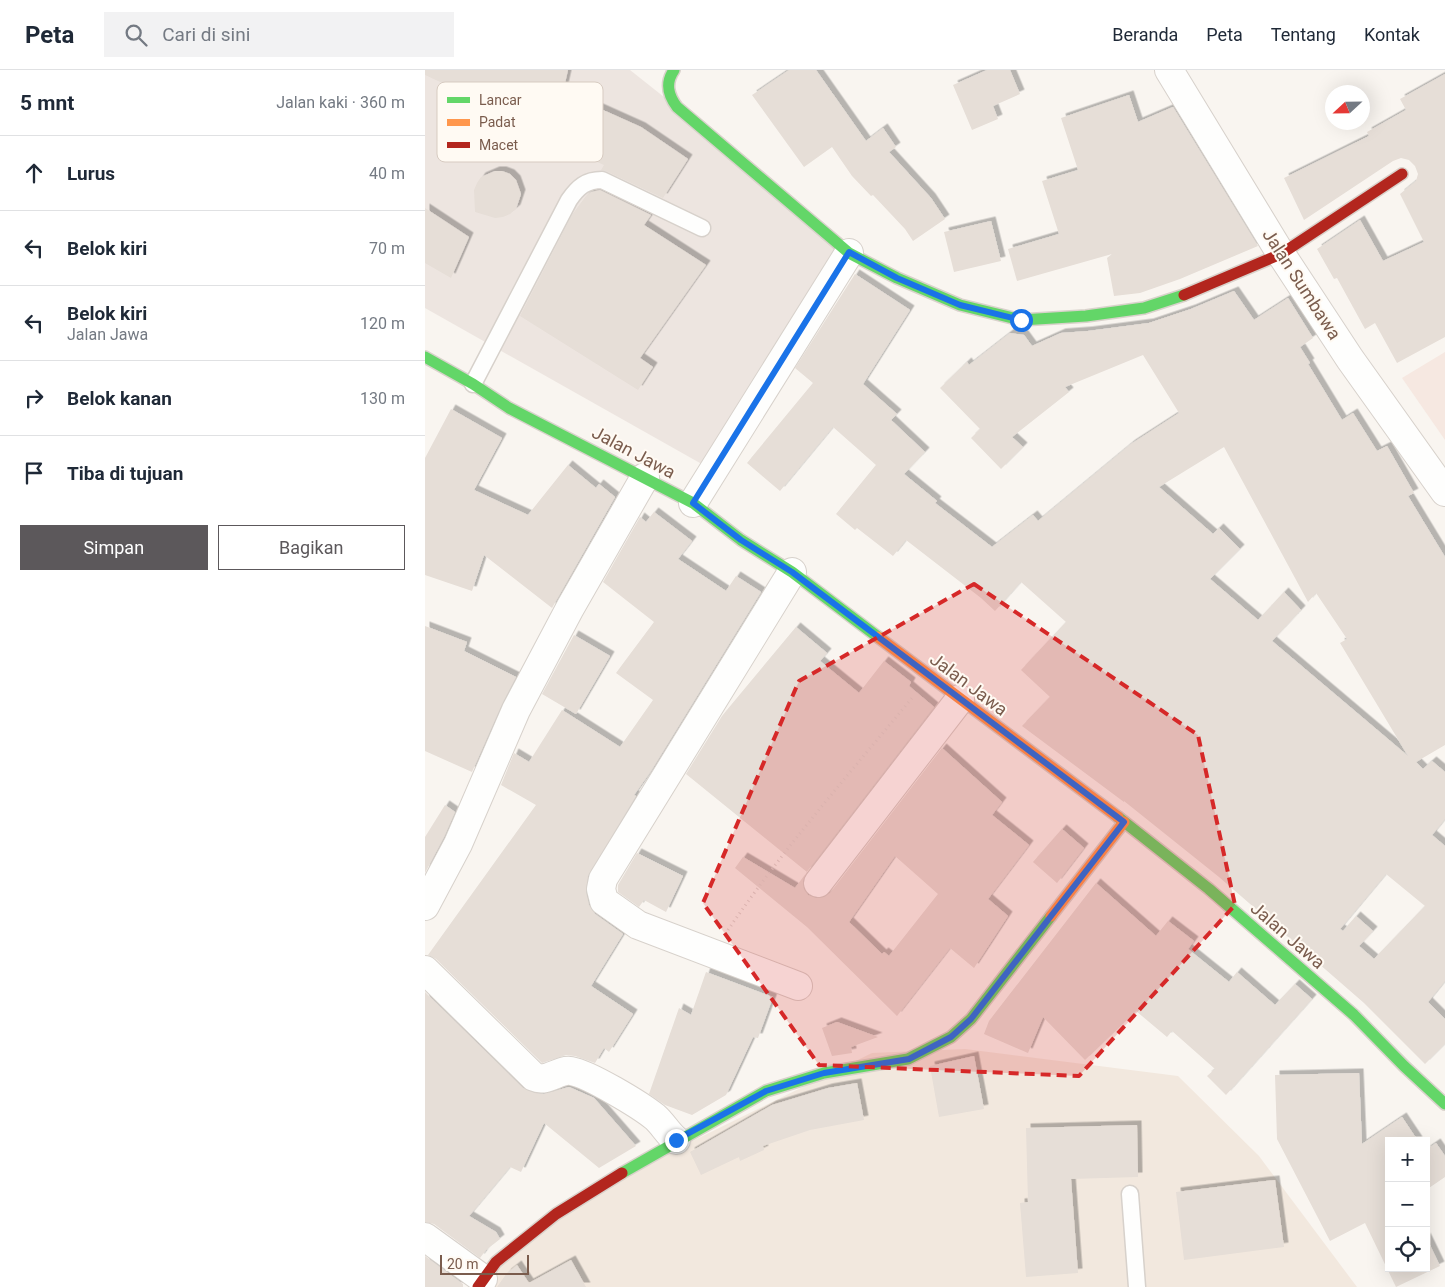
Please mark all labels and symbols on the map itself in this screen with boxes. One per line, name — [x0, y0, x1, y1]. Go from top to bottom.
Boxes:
legend — [437, 82, 603, 162]
north arrow — [1325, 85, 1370, 130]
text: Lancar — [479, 92, 522, 108]
text: Padat — [479, 114, 516, 130]
text: Macet — [479, 137, 519, 153]
street label: Jalan Sumbawa — [1258, 225, 1346, 343]
route start — [1010, 309, 1033, 332]
street label: Jalan Jawa — [589, 421, 679, 483]
street label: Jalan Jawa — [926, 648, 1012, 720]
street label: Jalan Jawa — [1247, 897, 1329, 973]
route end — [665, 1129, 688, 1152]
scale bar — [440, 1252, 529, 1275]

